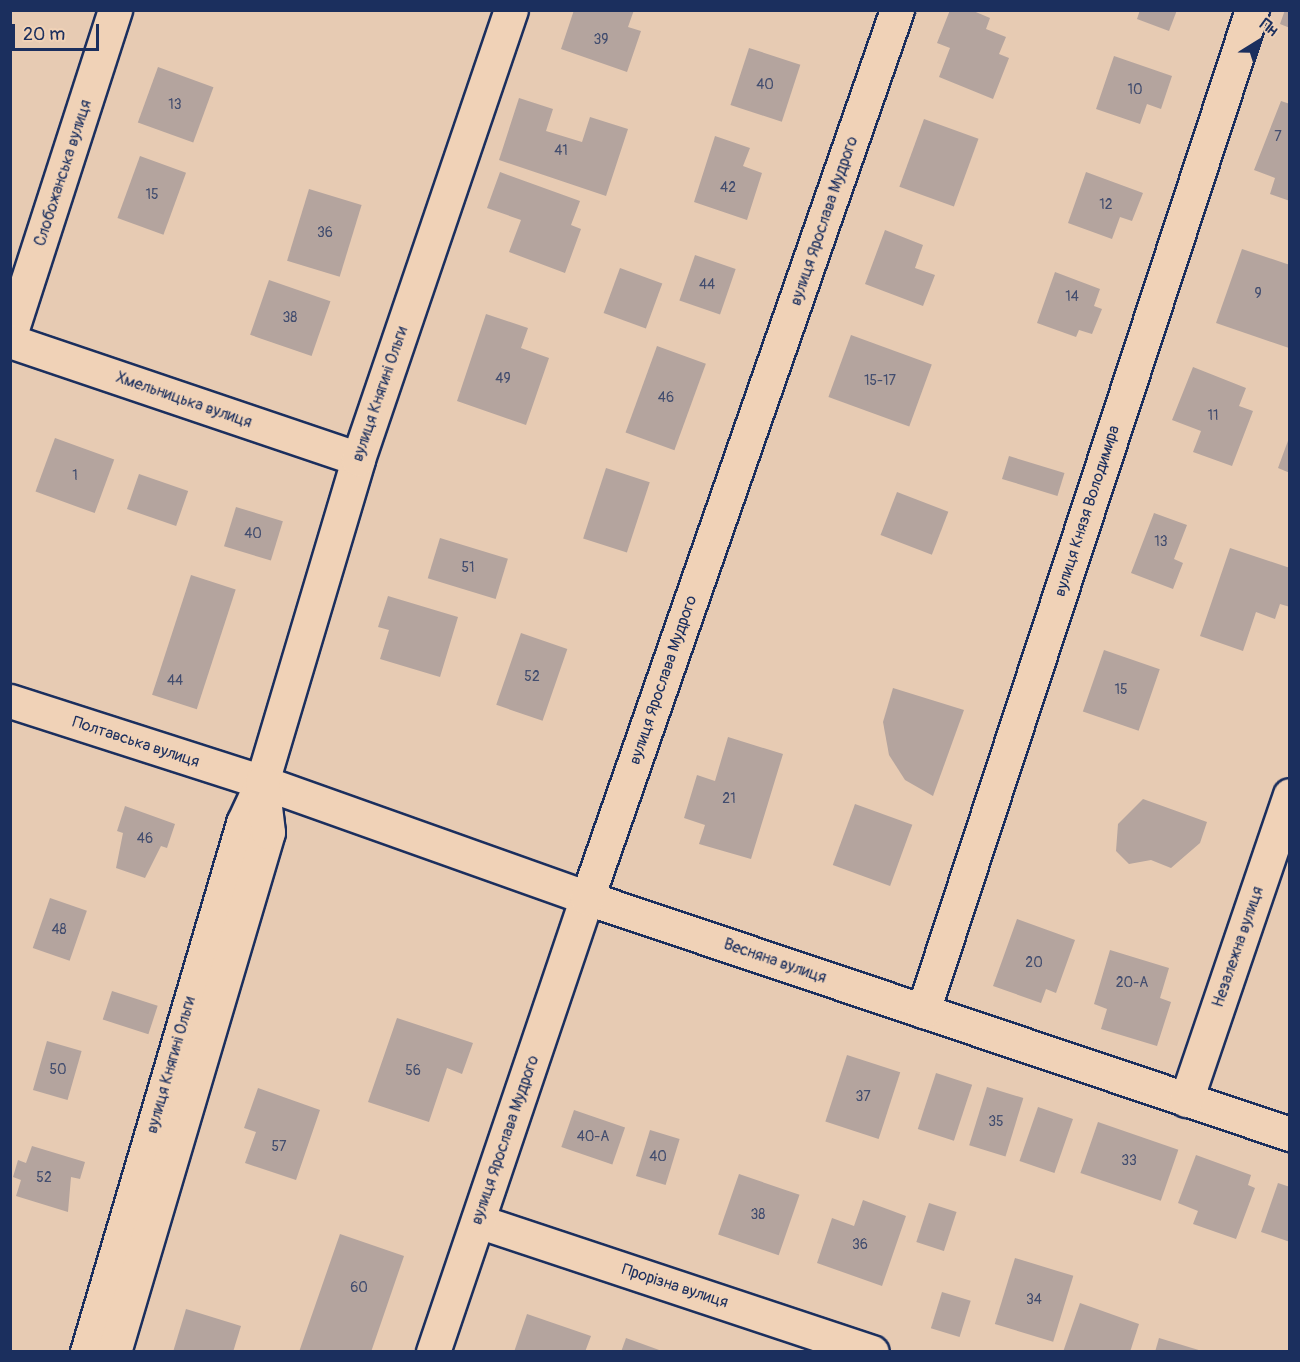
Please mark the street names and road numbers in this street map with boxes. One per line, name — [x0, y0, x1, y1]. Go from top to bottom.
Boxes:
street label: Слобожанська вулиця — [30, 97, 96, 249]
street label: вулиця Ярослава Мудрого — [786, 134, 862, 308]
street label: вулиця Княгині Ольги — [348, 324, 412, 464]
street label: Хмельницька вулиця — [114, 368, 254, 432]
street label: вулиця Князя Володимира — [1050, 423, 1124, 599]
street label: вулиця Ярослава Мудрого — [625, 593, 701, 767]
street label: Полтавська вулиця — [70, 712, 202, 772]
street label: Незалежна вулиця — [1208, 884, 1268, 1010]
street label: Весняна вулиця — [721, 934, 829, 988]
street label: вулиця Княгині Ольги — [142, 994, 200, 1136]
street label: вулиця Ярослава Мудрого — [467, 1053, 543, 1227]
street label: Прорізна вулиця — [619, 1260, 731, 1312]

